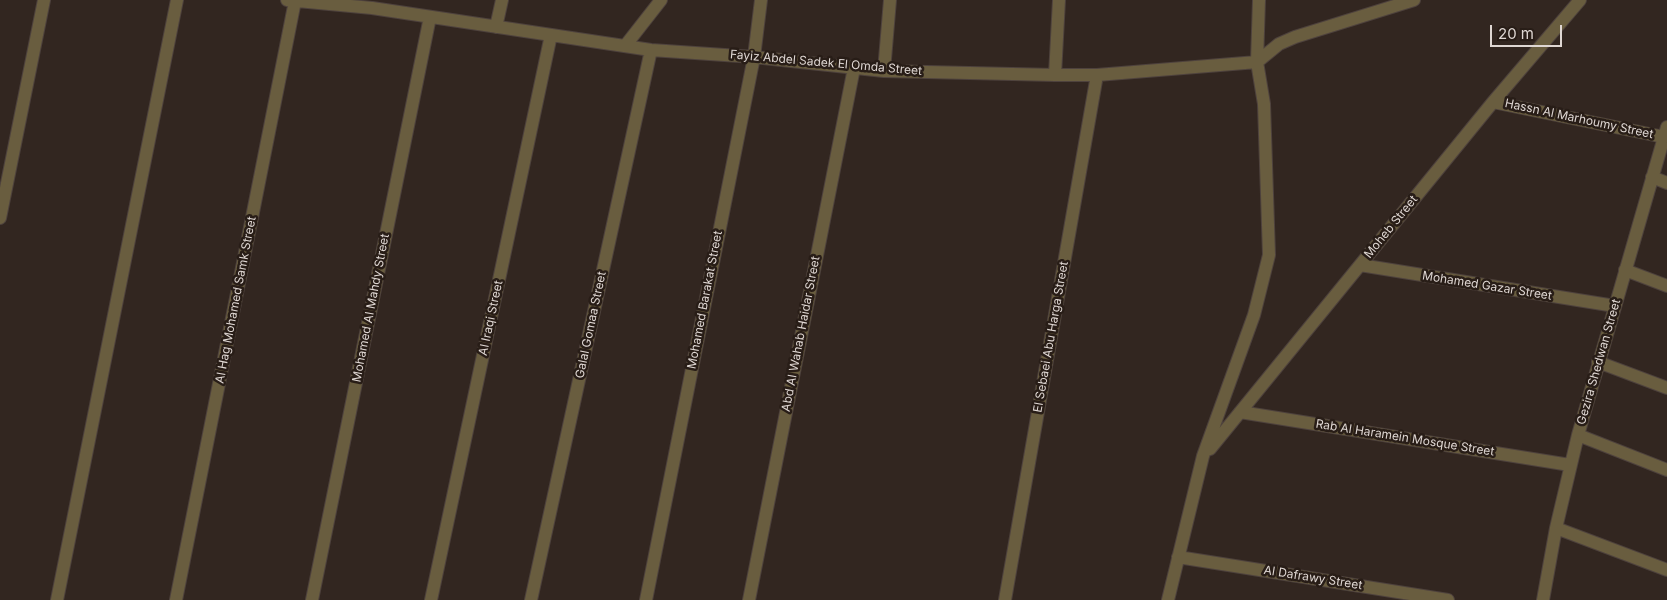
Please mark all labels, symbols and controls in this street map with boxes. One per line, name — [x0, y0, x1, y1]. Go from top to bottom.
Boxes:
scale bar — [1492, 15, 1564, 47]
text: 20 m — [1498, 24, 1534, 43]
street label: Fayiz Abdel Sadek El Omda Street — [729, 47, 923, 79]
street label: Hassn Al Marhoumy Street — [1503, 96, 1655, 142]
street label: Moheb Street — [1361, 193, 1421, 261]
street label: Al Hag Mohamed Samk Street — [213, 215, 259, 385]
street label: Mohamed Barakat Street — [685, 230, 725, 370]
street label: Mohamed Al Mahdy Street — [350, 233, 392, 383]
street label: Abd Al Wahab Haidar Street — [779, 255, 823, 413]
street label: El Sebaei Abu Harga Street — [1031, 260, 1071, 414]
street label: Mohamed Gazar Street — [1421, 269, 1553, 303]
street label: Galal Gomaa Street — [573, 270, 609, 380]
street label: Al Iraqi Street — [476, 279, 506, 357]
street label: Gezira Shedwan Street — [1574, 298, 1624, 426]
street label: Rab Al Haramein Mosque Street — [1315, 417, 1495, 459]
street label: Al Dafrawy Street — [1263, 563, 1363, 593]

